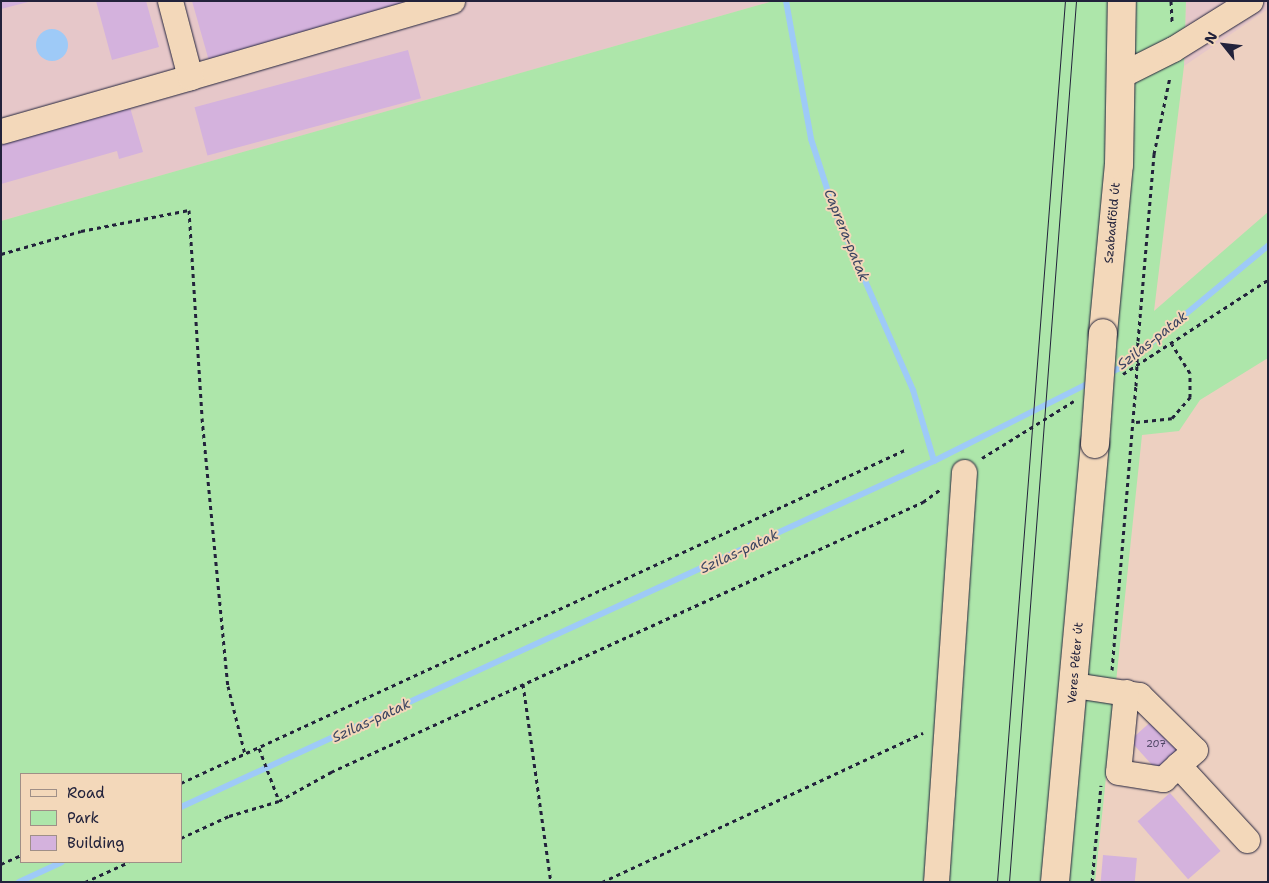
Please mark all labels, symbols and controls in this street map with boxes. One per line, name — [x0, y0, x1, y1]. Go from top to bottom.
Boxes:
north arrow — [1199, 20, 1249, 70]
text: N — [1200, 29, 1221, 47]
street label: Szabadföld út — [1102, 182, 1124, 264]
water label: Caprera-patak — [821, 186, 873, 284]
water label: Szilas-patak — [1113, 307, 1191, 373]
water label: Szilas-patak — [697, 525, 781, 577]
street label: Veres Péter út — [1065, 622, 1087, 704]
water label: Szilas-patak — [329, 694, 413, 746]
house number: 207 — [1146, 738, 1166, 750]
legend — [20, 773, 182, 863]
text: Road — [67, 783, 105, 803]
text: Park — [67, 808, 99, 828]
text: Building — [67, 833, 124, 853]

